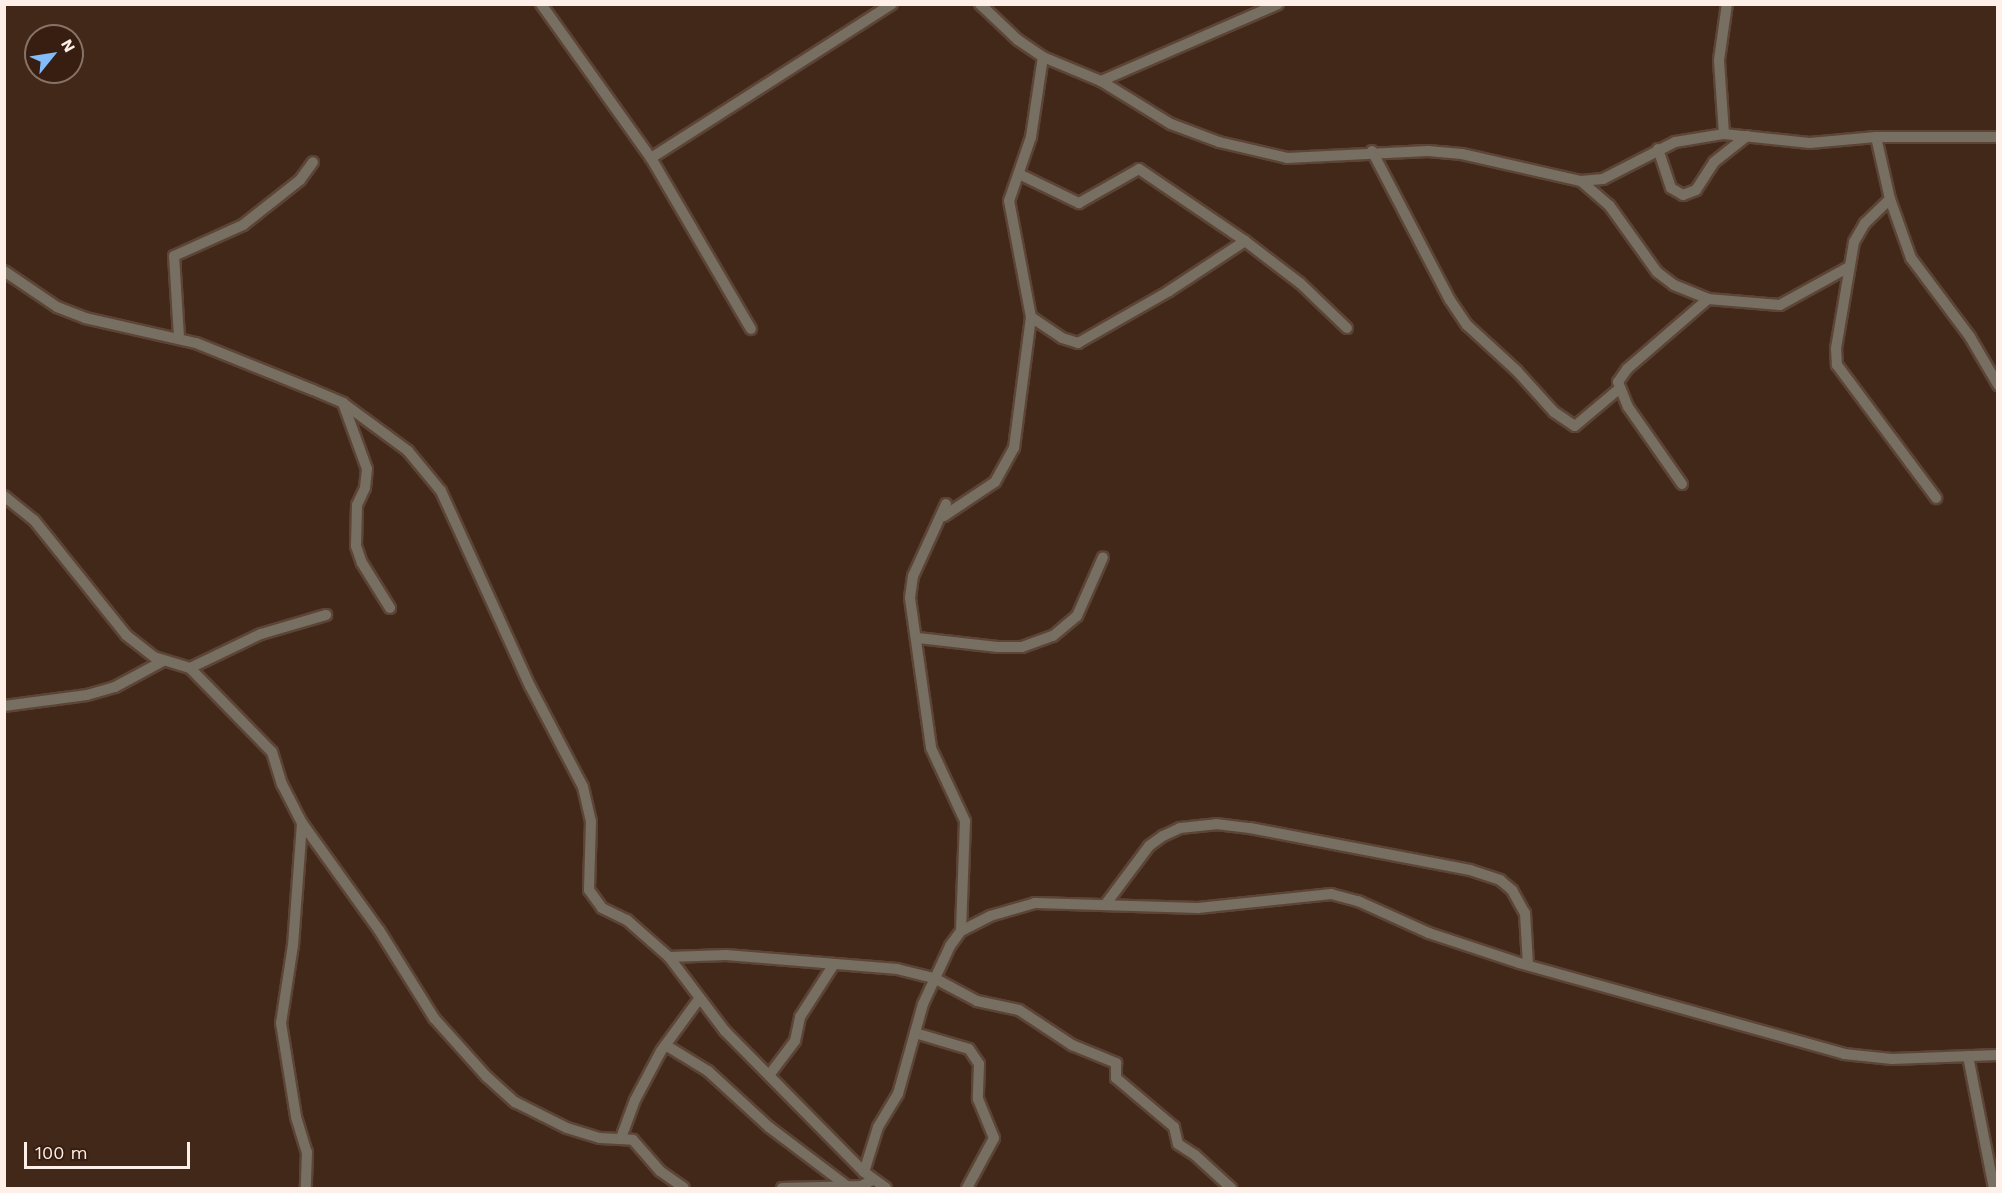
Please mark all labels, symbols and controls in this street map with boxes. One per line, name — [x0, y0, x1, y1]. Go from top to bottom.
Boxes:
north arrow — [24, 24, 84, 84]
text: N — [57, 36, 79, 56]
scale bar — [27, 1130, 194, 1168]
text: 100 m — [35, 1142, 88, 1163]

